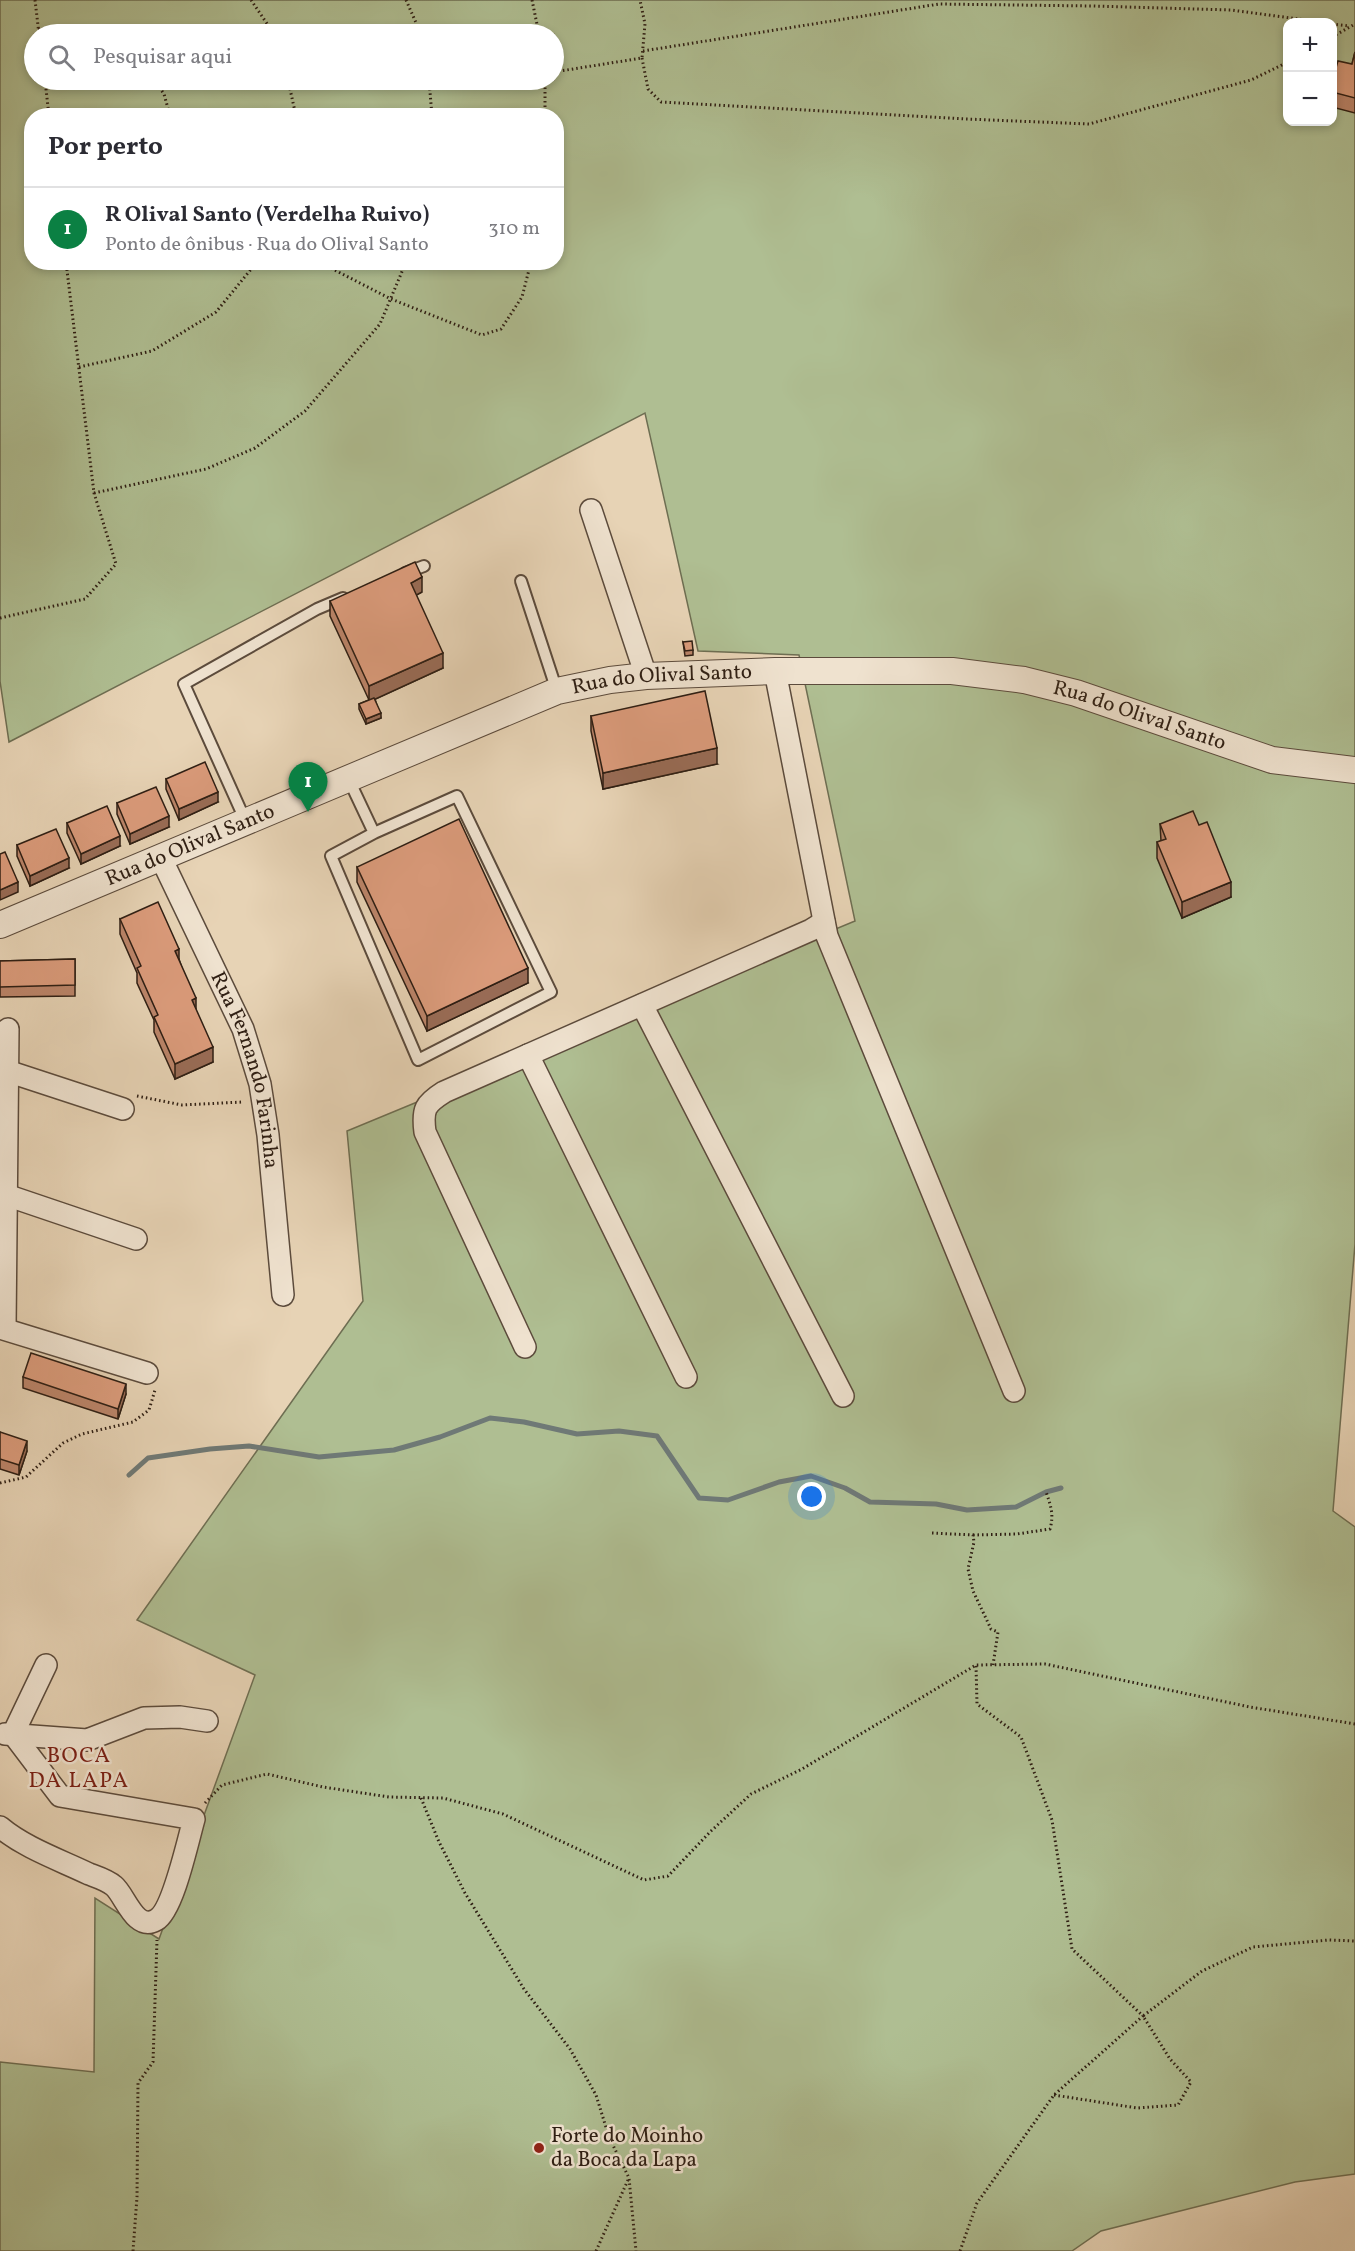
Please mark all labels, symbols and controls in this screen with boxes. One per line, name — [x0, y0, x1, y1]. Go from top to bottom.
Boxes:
map controls — [1283, 18, 1337, 126]
button: + — [1283, 18, 1337, 72]
search box — [24, 24, 564, 90]
icon: search — [45, 41, 78, 74]
text: Pesquisar aqui — [93, 42, 232, 73]
button: − — [1283, 72, 1337, 126]
text: Por perto — [48, 129, 163, 165]
text: R Olival Santo (Verdelha Ruivo) — [105, 200, 429, 231]
text: 1 — [63, 215, 72, 243]
text: 310 m — [488, 215, 540, 243]
text: Ponto de ônibus · Rua do Olival Santo — [105, 231, 429, 259]
street label: Rua do Olival Santo — [569, 657, 753, 702]
street label: Rua do Olival Santo — [1050, 673, 1230, 758]
pin: 1 — [288, 762, 328, 812]
street label: Rua do Olival Santo — [101, 797, 279, 894]
street label: Rua Fernando Farinha — [203, 967, 286, 1170]
your location — [797, 1482, 826, 1511]
district label: BOCA DA LAPA — [29, 1741, 130, 1797]
place label: Forte do Moinho da Boca da Lapa — [551, 2122, 703, 2175]
marker: Forte do Moinho da Boca da Lapa — [532, 2141, 546, 2155]

